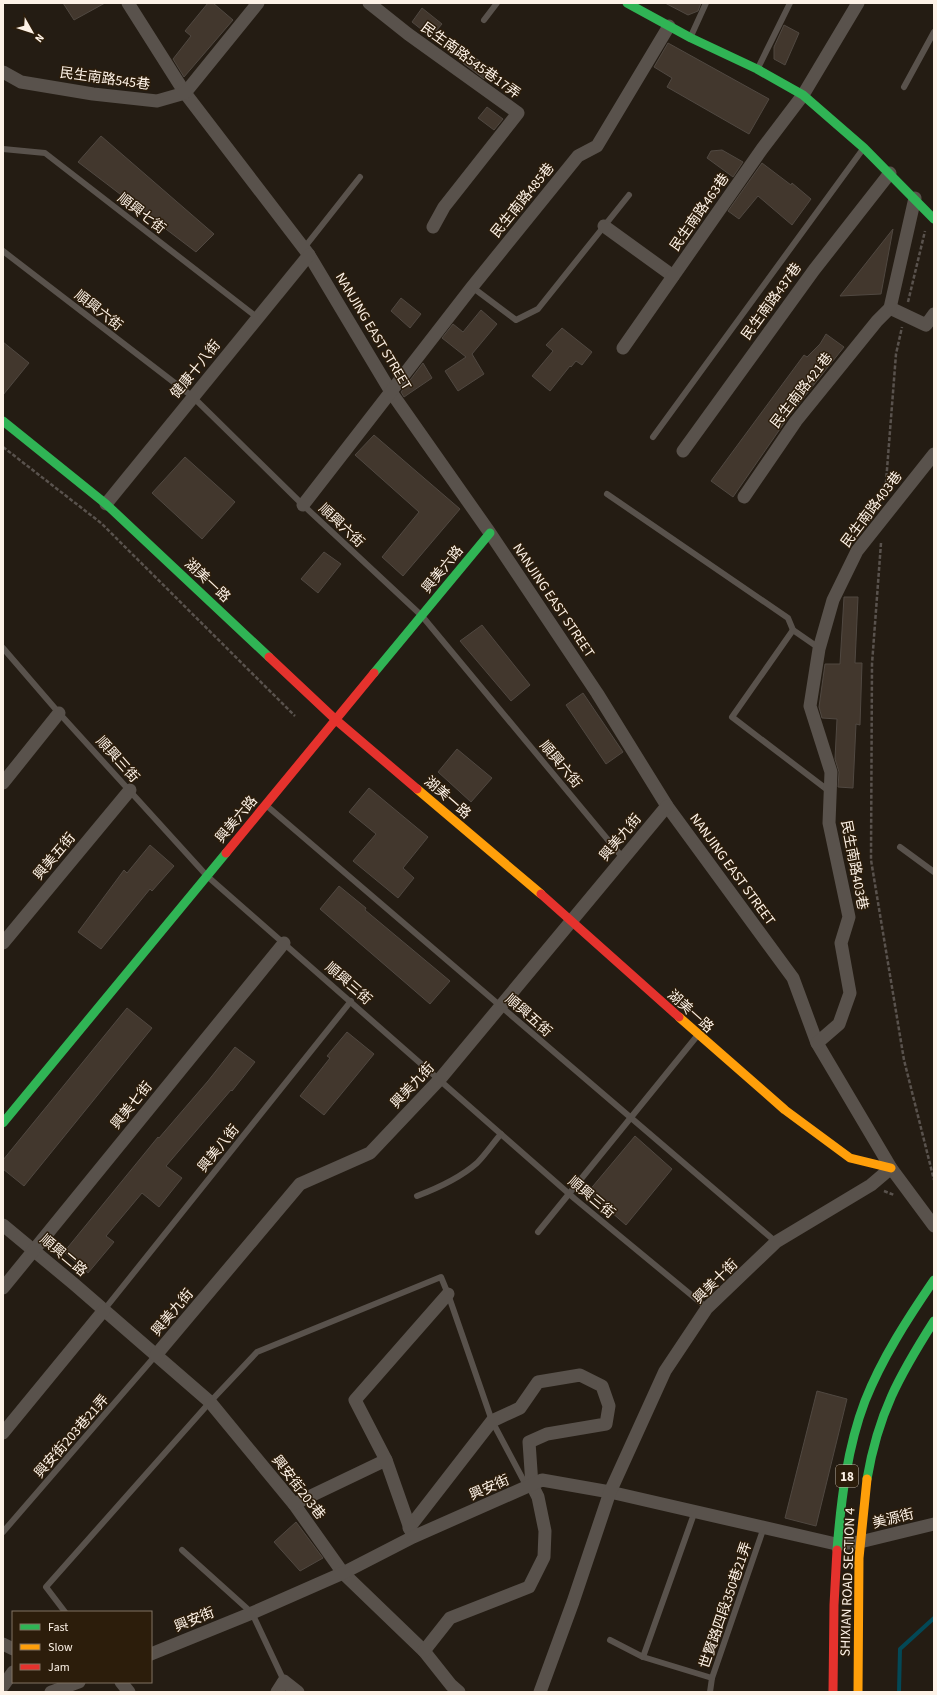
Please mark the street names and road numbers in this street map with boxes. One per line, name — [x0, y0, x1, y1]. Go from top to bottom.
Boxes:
street label: 民生南路545巷17弄 — [416, 18, 524, 104]
street label: 民生南路545巷 — [58, 63, 151, 95]
street label: 民生南路485巷 — [486, 159, 559, 242]
street label: 民生南路463巷 — [666, 170, 734, 256]
street label: 順興七街 — [113, 189, 170, 239]
street label: 民生南路437巷 — [737, 259, 807, 344]
street label: NANJING EAST STREET — [330, 269, 416, 395]
street label: 順興六街 — [70, 286, 127, 336]
street label: 健康十八街 — [166, 336, 226, 403]
street label: 民生南路421巷 — [766, 349, 838, 433]
street label: 民生南路403巷 — [836, 467, 907, 552]
street label: 順興六街 — [314, 499, 369, 552]
street label: NANJING EAST STREET — [507, 539, 599, 662]
street label: 興美六路 — [417, 542, 468, 598]
street label: 湖美一路 — [180, 554, 235, 607]
street label: 順興三街 — [91, 732, 143, 787]
street label: 順興六街 — [535, 737, 586, 793]
street label: 湖美一路 — [420, 772, 475, 824]
street label: 興美六路 — [211, 792, 262, 848]
street label: NANJING EAST STREET — [685, 809, 780, 930]
street label: 興美九街 — [595, 810, 646, 866]
street label: 民生南路403巷 — [836, 819, 873, 912]
street label: 興美五街 — [29, 829, 80, 885]
street label: 順興三街 — [321, 958, 376, 1010]
street label: 湖美一路 — [663, 986, 718, 1038]
street label: 順興五街 — [501, 990, 556, 1042]
street label: 興美九街 — [386, 1058, 439, 1113]
street label: 興美七街 — [106, 1078, 157, 1134]
street label: 興美八街 — [193, 1121, 244, 1177]
street label: 順興三街 — [563, 1172, 619, 1223]
street label: 順興二路 — [35, 1230, 91, 1281]
street label: 興美十街 — [689, 1255, 743, 1309]
street label: 興美九街 — [147, 1285, 198, 1341]
street label: 興安街203巷21弄 — [30, 1391, 114, 1483]
street label: 興安街203巷 — [267, 1451, 330, 1524]
road number: 18 — [836, 1465, 858, 1487]
street label: 興安街 — [466, 1470, 513, 1506]
street label: 美源街 — [870, 1504, 916, 1534]
street label: SHIXIAN ROAD SECTION 4 — [835, 1507, 861, 1657]
street label: 世賢路四段350巷21弄 — [695, 1539, 757, 1671]
street label: 興安街 — [171, 1603, 218, 1637]

